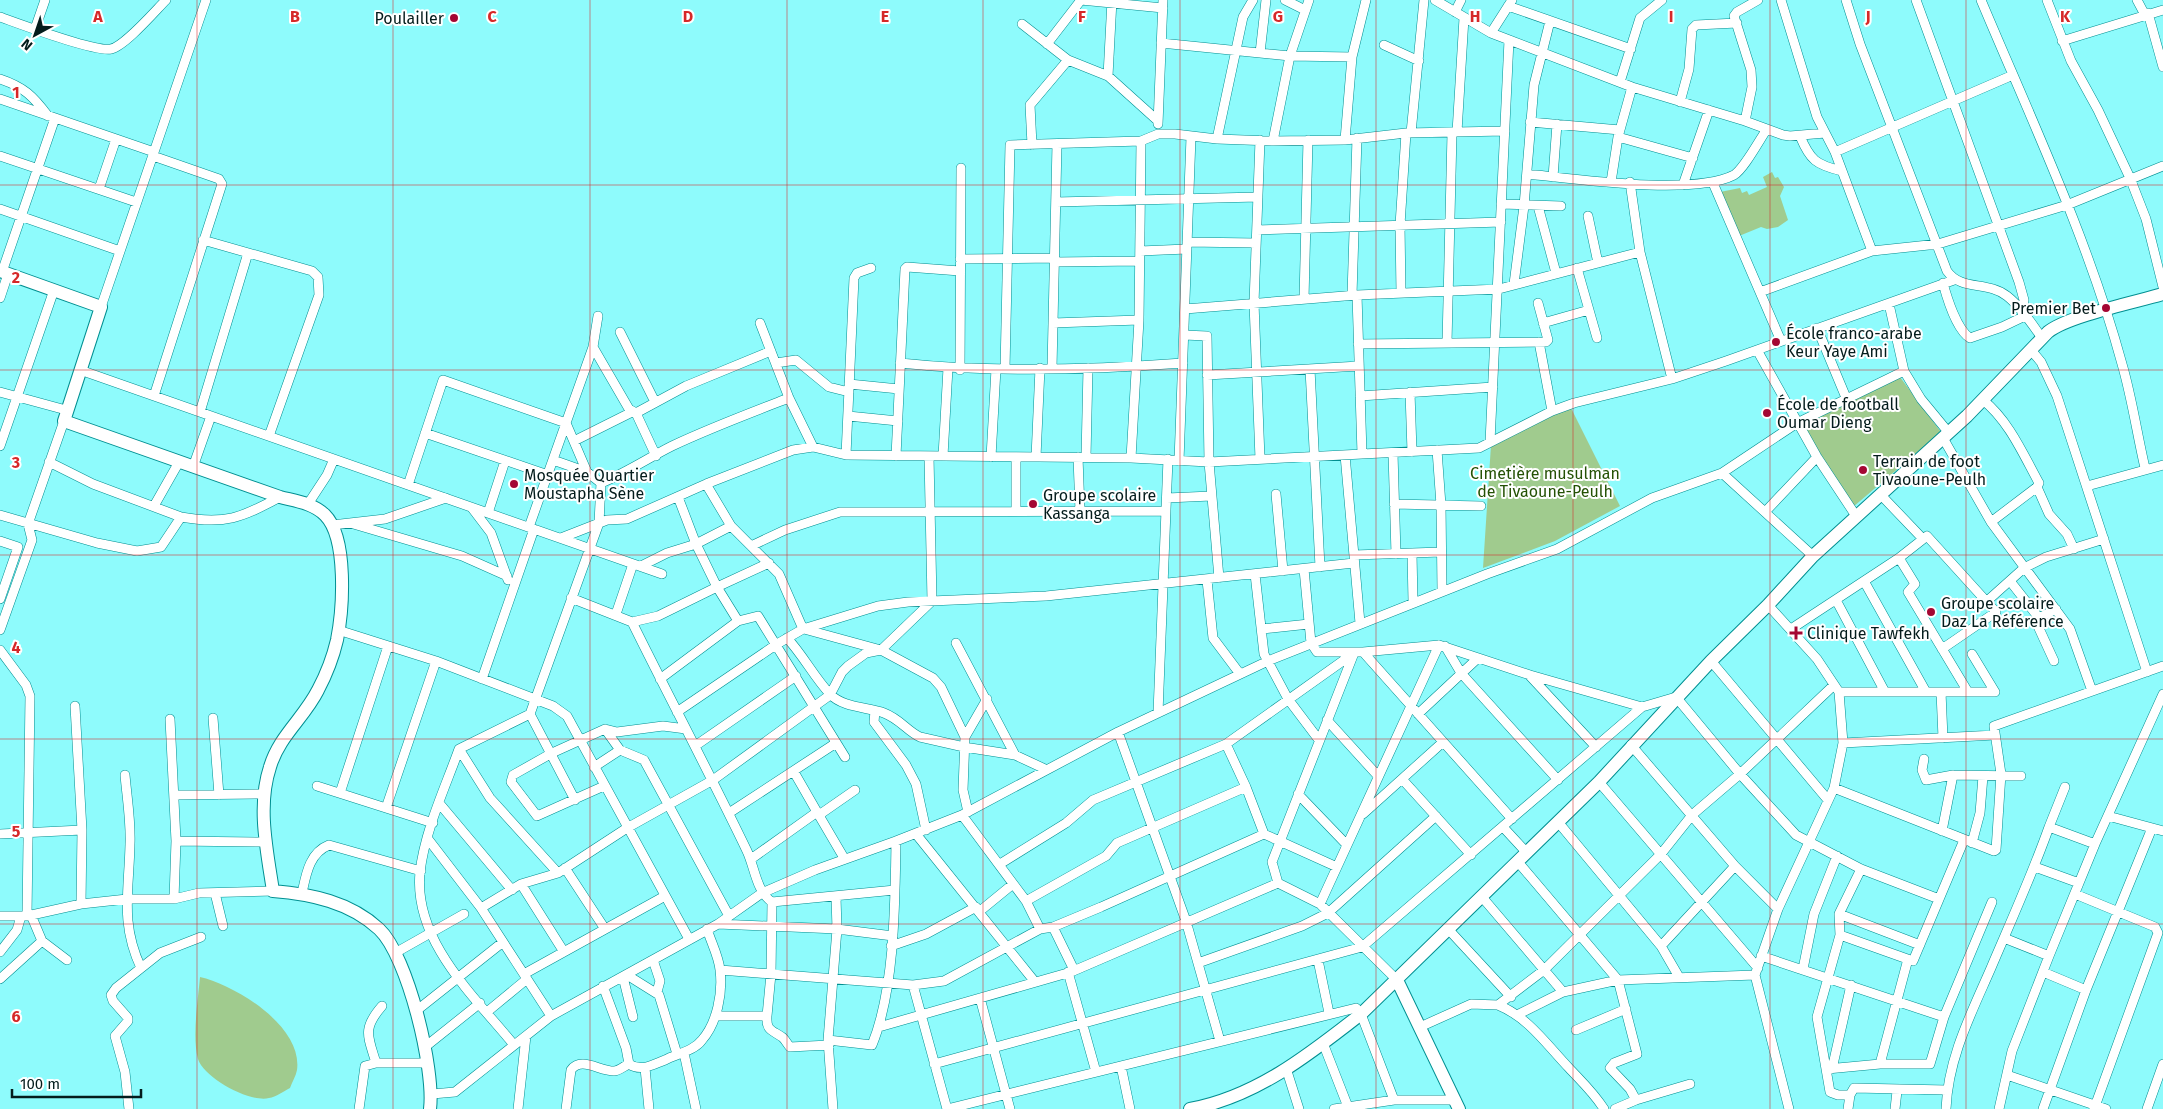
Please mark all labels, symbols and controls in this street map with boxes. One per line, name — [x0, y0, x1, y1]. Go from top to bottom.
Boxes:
text: A — [92, 7, 103, 26]
text: B — [290, 7, 300, 26]
text: C — [487, 7, 497, 26]
text: D — [683, 7, 693, 26]
text: E — [881, 7, 889, 26]
text: F — [1078, 7, 1086, 26]
text: G — [1273, 7, 1283, 26]
text: H — [1470, 7, 1480, 26]
text: I — [1669, 7, 1673, 26]
text: J — [1864, 7, 1871, 26]
text: K — [2060, 7, 2071, 26]
place label: Poulailler — [375, 9, 445, 28]
north arrow — [10, 10, 60, 60]
marker: Poulailler — [448, 12, 460, 24]
text: N — [18, 35, 36, 54]
text: 1 — [12, 83, 20, 102]
text: 2 — [12, 268, 20, 287]
place label: Premier Bet — [2011, 299, 2096, 318]
marker: Premier Bet — [2100, 302, 2112, 314]
place label: École franco-arabe Keur Yaye Ami — [1786, 323, 1922, 361]
marker: École franco-arabe Keur Yaye Ami — [1770, 336, 1782, 348]
place label: École de football Oumar Dieng — [1777, 394, 1899, 432]
marker: École de football Oumar Dieng — [1761, 407, 1773, 419]
place label: Terrain de foot Tivaoune-Peulh — [1873, 452, 1986, 489]
text: 3 — [11, 453, 20, 472]
park label: Cimetière musulman de Tivaoune-Peulh — [1470, 464, 1620, 501]
marker: Terrain de foot Tivaoune-Peulh — [1857, 464, 1869, 476]
place label: Mosquée Quartier Moustapha Sène — [524, 466, 655, 503]
marker: Mosquée Quartier Moustapha Sène — [508, 478, 520, 490]
place label: Groupe scolaire Kassanga — [1043, 486, 1156, 523]
marker: Groupe scolaire Kassanga — [1027, 498, 1039, 510]
place label: Groupe scolaire Daz La Référence — [1941, 594, 2064, 631]
marker: Groupe scolaire Daz La Référence — [1925, 606, 1937, 618]
place label: Clinique Tawfekh — [1807, 624, 1930, 643]
marker: Clinique Tawfekh — [1789, 626, 1803, 640]
text: 4 — [11, 638, 21, 657]
text: 5 — [12, 822, 21, 841]
text: 6 — [11, 1007, 21, 1026]
scale bar — [12, 1066, 141, 1098]
text: 100 m — [20, 1075, 60, 1093]

